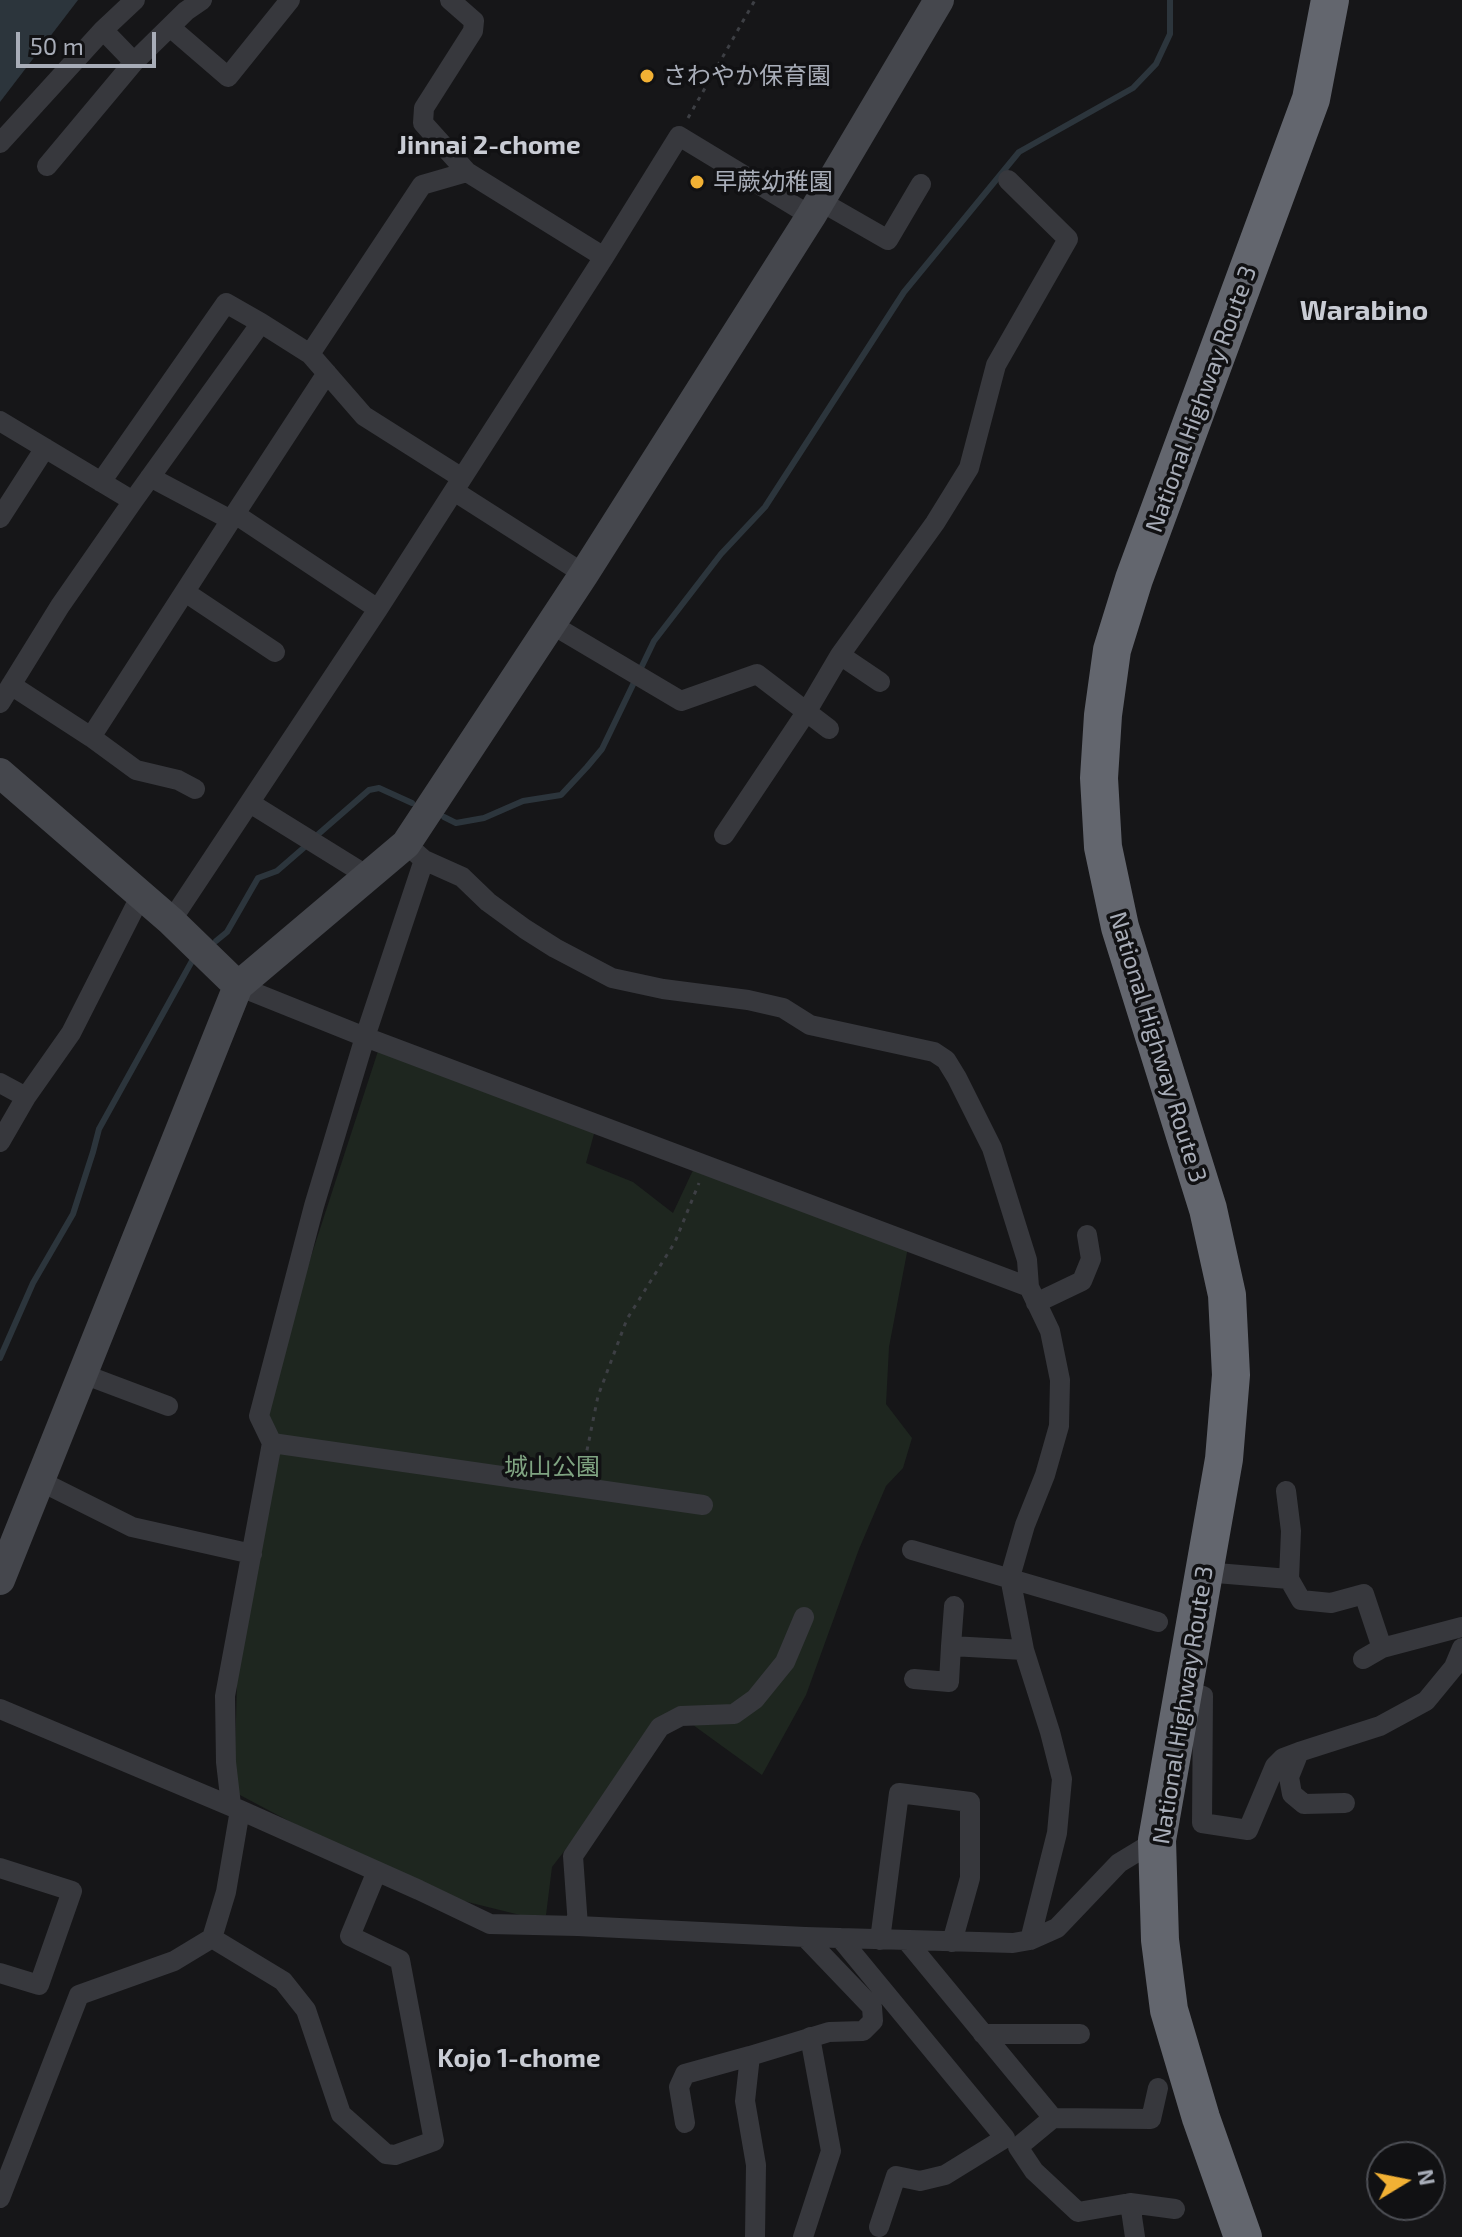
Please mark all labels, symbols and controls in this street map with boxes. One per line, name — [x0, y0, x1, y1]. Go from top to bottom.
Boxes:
scale bar — [20, 16, 160, 66]
text: 50 m — [30, 31, 84, 60]
place label: さわやか保育園 — [663, 62, 831, 90]
marker: さわやか保育園 — [638, 67, 656, 85]
district label: Jinnai 2-chome — [397, 129, 581, 161]
place label: 早蕨幼稚園 — [713, 168, 833, 196]
marker: 早蕨幼稚園 — [688, 173, 706, 191]
street label: National Highway Route 3 — [1139, 262, 1263, 536]
district label: Warabino — [1300, 294, 1428, 328]
street label: National Highway Route 3 — [1103, 908, 1213, 1186]
park label: 城山公園 — [504, 1453, 600, 1481]
street label: National Highway Route 3 — [1147, 1564, 1219, 1846]
district label: Kojo 1-chome — [437, 2042, 601, 2074]
north arrow — [1366, 2141, 1446, 2221]
text: N — [1413, 2167, 1442, 2187]

